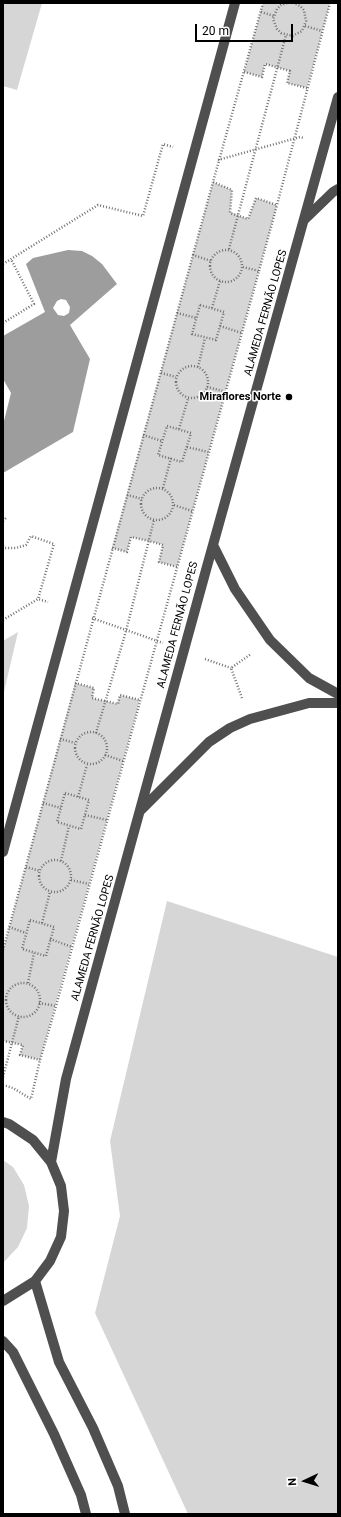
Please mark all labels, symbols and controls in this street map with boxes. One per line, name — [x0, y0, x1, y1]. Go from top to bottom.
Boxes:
scale bar — [197, 16, 295, 42]
text: 20 m — [202, 24, 229, 38]
street label: ALAMEDA FERNÃO LOPES — [242, 248, 290, 378]
place label: Miraflores Norte — [200, 390, 281, 404]
marker: Miraflores Norte — [284, 392, 294, 402]
street label: ALAMEDA FERNÃO LOPES — [155, 560, 201, 690]
street label: ALAMEDA FERNÃO LOPES — [69, 873, 117, 1003]
north arrow — [285, 1461, 325, 1501]
text: N — [286, 1478, 299, 1486]

